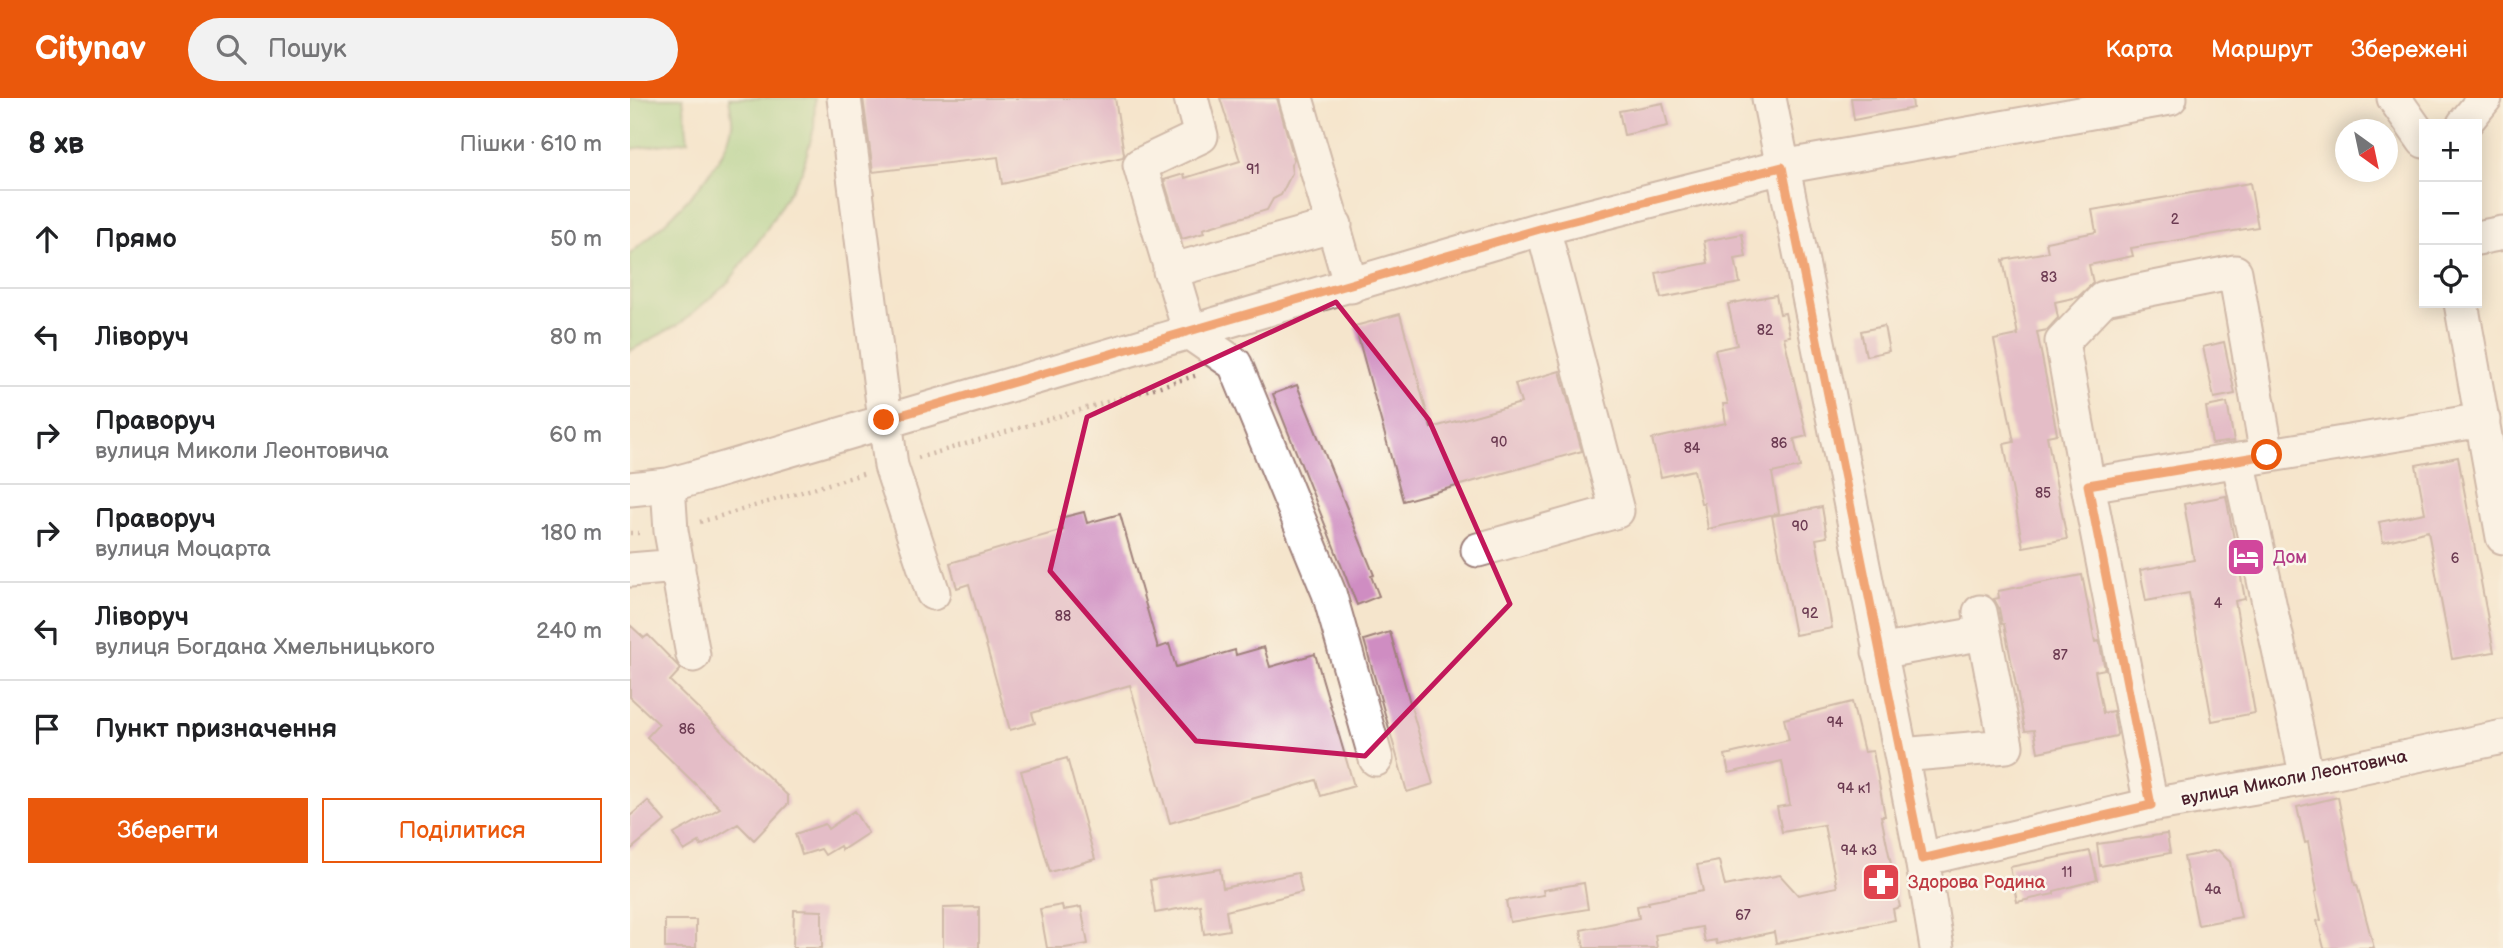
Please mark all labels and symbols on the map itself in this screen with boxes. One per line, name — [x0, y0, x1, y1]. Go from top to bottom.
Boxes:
north arrow — [2335, 119, 2398, 182]
house number: 91 — [1246, 161, 1260, 178]
house number: 2 — [2171, 211, 2180, 228]
house number: 83 — [2041, 269, 2057, 286]
house number: 82 — [1757, 322, 1774, 339]
route end — [868, 404, 899, 435]
house number: 90 — [1491, 434, 1507, 451]
house number: 86 — [1771, 435, 1788, 452]
route start — [2251, 439, 2282, 470]
house number: 84 — [1684, 440, 1701, 457]
house number: 85 — [2035, 485, 2051, 502]
house number: 90 — [1792, 518, 1808, 535]
hotel icon: Дом — [2225, 536, 2267, 578]
place label: Дом — [2273, 547, 2307, 568]
house number: 6 — [2451, 550, 2460, 567]
house number: 4 — [2214, 595, 2223, 612]
house number: 92 — [1802, 605, 1819, 622]
house number: 88 — [1055, 608, 1071, 625]
house number: 87 — [2052, 647, 2068, 664]
house number: 94 — [1827, 714, 1844, 731]
house number: 86 — [679, 721, 696, 738]
street label: вулиця Миколи Леонтовича — [2179, 746, 2409, 810]
house number: 94 к1 — [1837, 780, 1871, 797]
house number: 94 к3 — [1841, 842, 1877, 859]
pharmacy icon: Здорова Родина — [1860, 861, 1902, 903]
house number: 11 — [2062, 864, 2072, 881]
place label: Здорова Родина — [1908, 872, 2046, 893]
house number: 4а — [2205, 881, 2222, 898]
house number: 67 — [1735, 907, 1751, 924]

